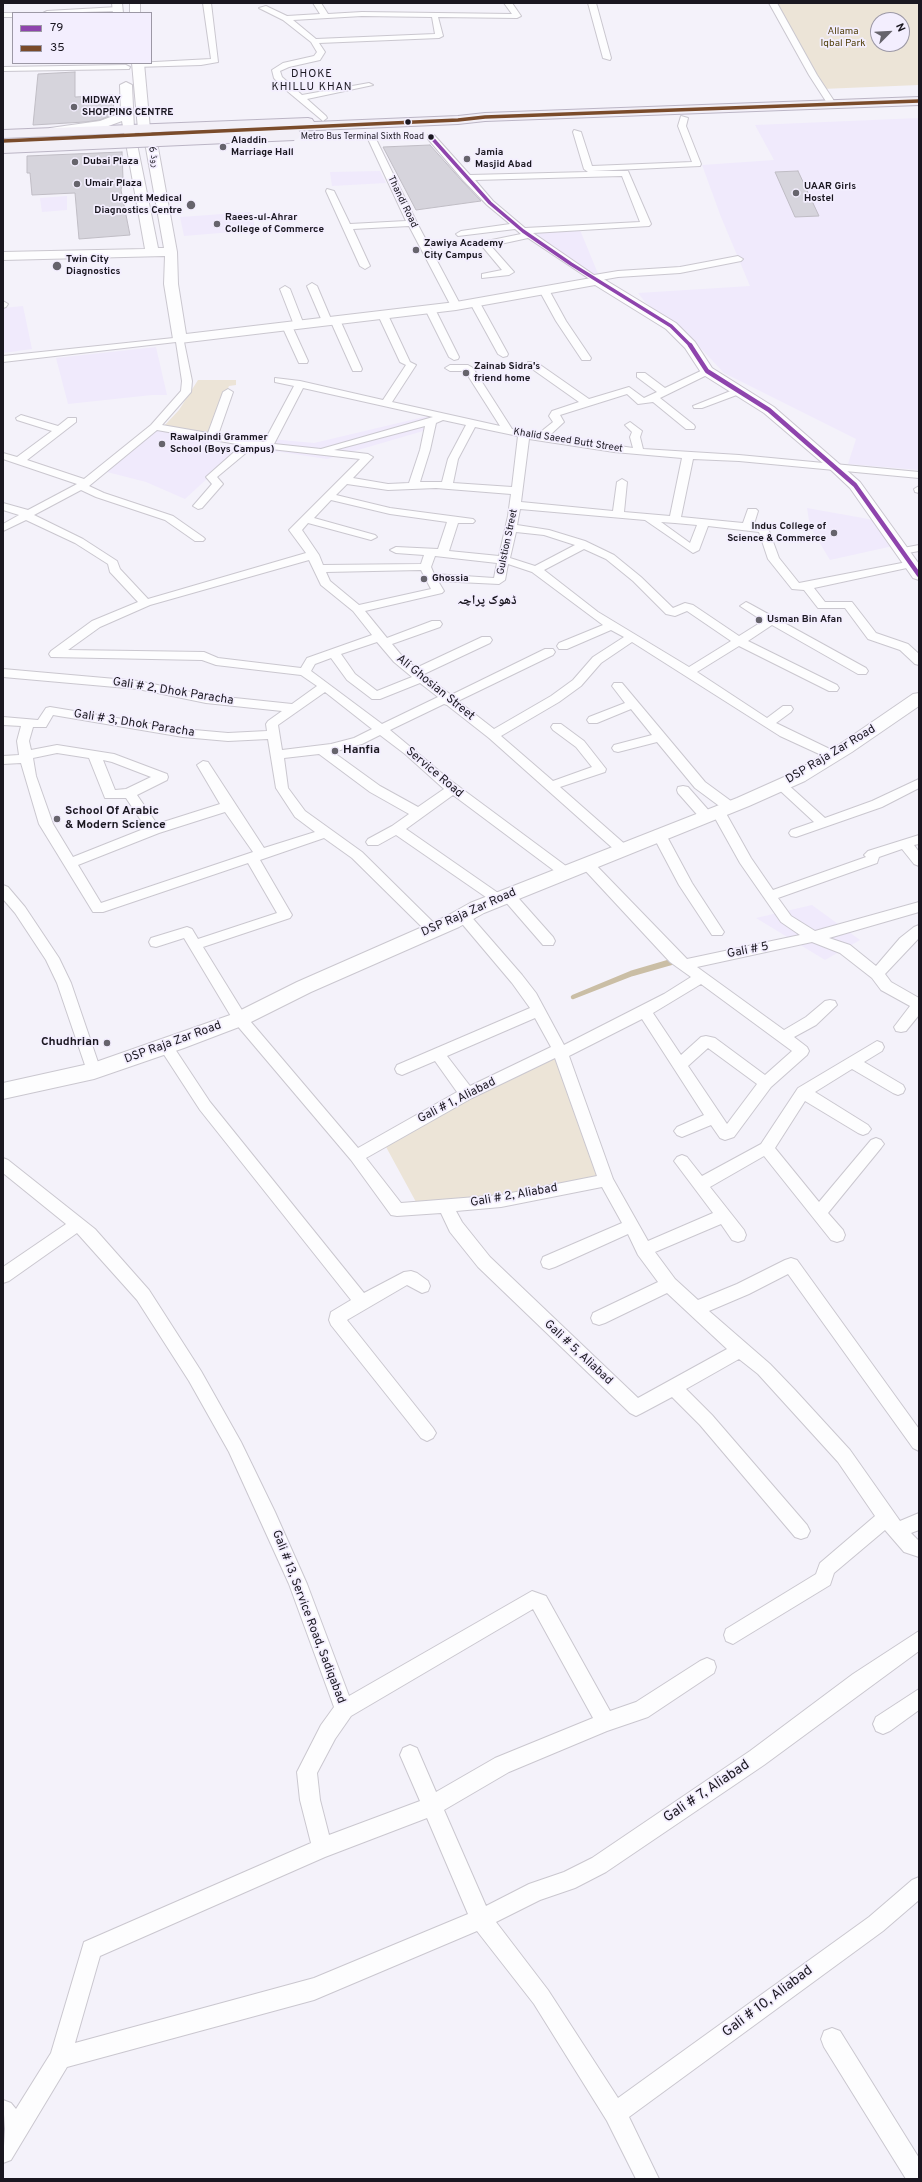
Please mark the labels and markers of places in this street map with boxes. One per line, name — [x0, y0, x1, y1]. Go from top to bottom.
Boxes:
place label: MIDWAY SHOPPING CENTRE — [82, 95, 174, 118]
marker: MIDWAY SHOPPING CENTRE — [69, 102, 79, 112]
unlabelled marker — [403, 117, 413, 127]
place label: Metro Bus Terminal Sixth Road — [301, 132, 424, 142]
marker: Metro Bus Terminal Sixth Road — [426, 132, 436, 142]
place label: Aladdin Marriage Hall — [231, 135, 294, 158]
marker: Aladdin Marriage Hall — [218, 142, 228, 152]
place label: Jamia Masjid Abad — [475, 147, 532, 170]
marker: Jamia Masjid Abad — [462, 154, 472, 164]
place label: Dubai Plaza — [83, 156, 139, 168]
marker: Dubai Plaza — [70, 157, 80, 167]
place label: Umair Plaza — [85, 178, 142, 190]
marker: Umair Plaza — [72, 179, 82, 189]
place label: UAAR Girls Hostel — [804, 181, 856, 204]
marker: UAAR Girls Hostel — [791, 188, 801, 198]
place label: Urgent Medical Diagnostics Centre — [94, 193, 182, 216]
marker: Urgent Medical Diagnostics Centre — [185, 199, 197, 211]
place label: Raees-ul-Ahrar College of Commerce — [225, 212, 324, 236]
marker: Raees-ul-Ahrar College of Commerce — [212, 219, 222, 229]
place label: Zawiya Academy City Campus — [424, 238, 504, 262]
marker: Zawiya Academy City Campus — [411, 245, 421, 255]
place label: Twin City Diagnostics — [66, 254, 120, 278]
marker: Twin City Diagnostics — [51, 260, 63, 272]
place label: Zainab Sidra's friend home — [474, 361, 540, 384]
marker: Zainab Sidra's friend home — [461, 368, 471, 378]
place label: Rawalpindi Grammer School (Boys Campus) — [170, 432, 274, 456]
marker: Rawalpindi Grammer School (Boys Campus) — [157, 439, 167, 449]
place label: Indus College of Science & Commerce — [727, 521, 826, 544]
marker: Indus College of Science & Commerce — [829, 528, 839, 538]
place label: Ghossia — [432, 573, 469, 585]
marker: Ghossia — [419, 574, 429, 584]
place label: Usman Bin Afan — [767, 614, 842, 626]
marker: Usman Bin Afan — [754, 615, 764, 625]
place label: Hanfia — [343, 744, 380, 758]
marker: Hanfia — [330, 746, 340, 756]
place label: School Of Arabic & Modern Science — [65, 805, 166, 833]
marker: School Of Arabic & Modern Science — [52, 814, 62, 824]
place label: Chudhrian — [41, 1036, 99, 1050]
marker: Chudhrian — [102, 1038, 112, 1048]

